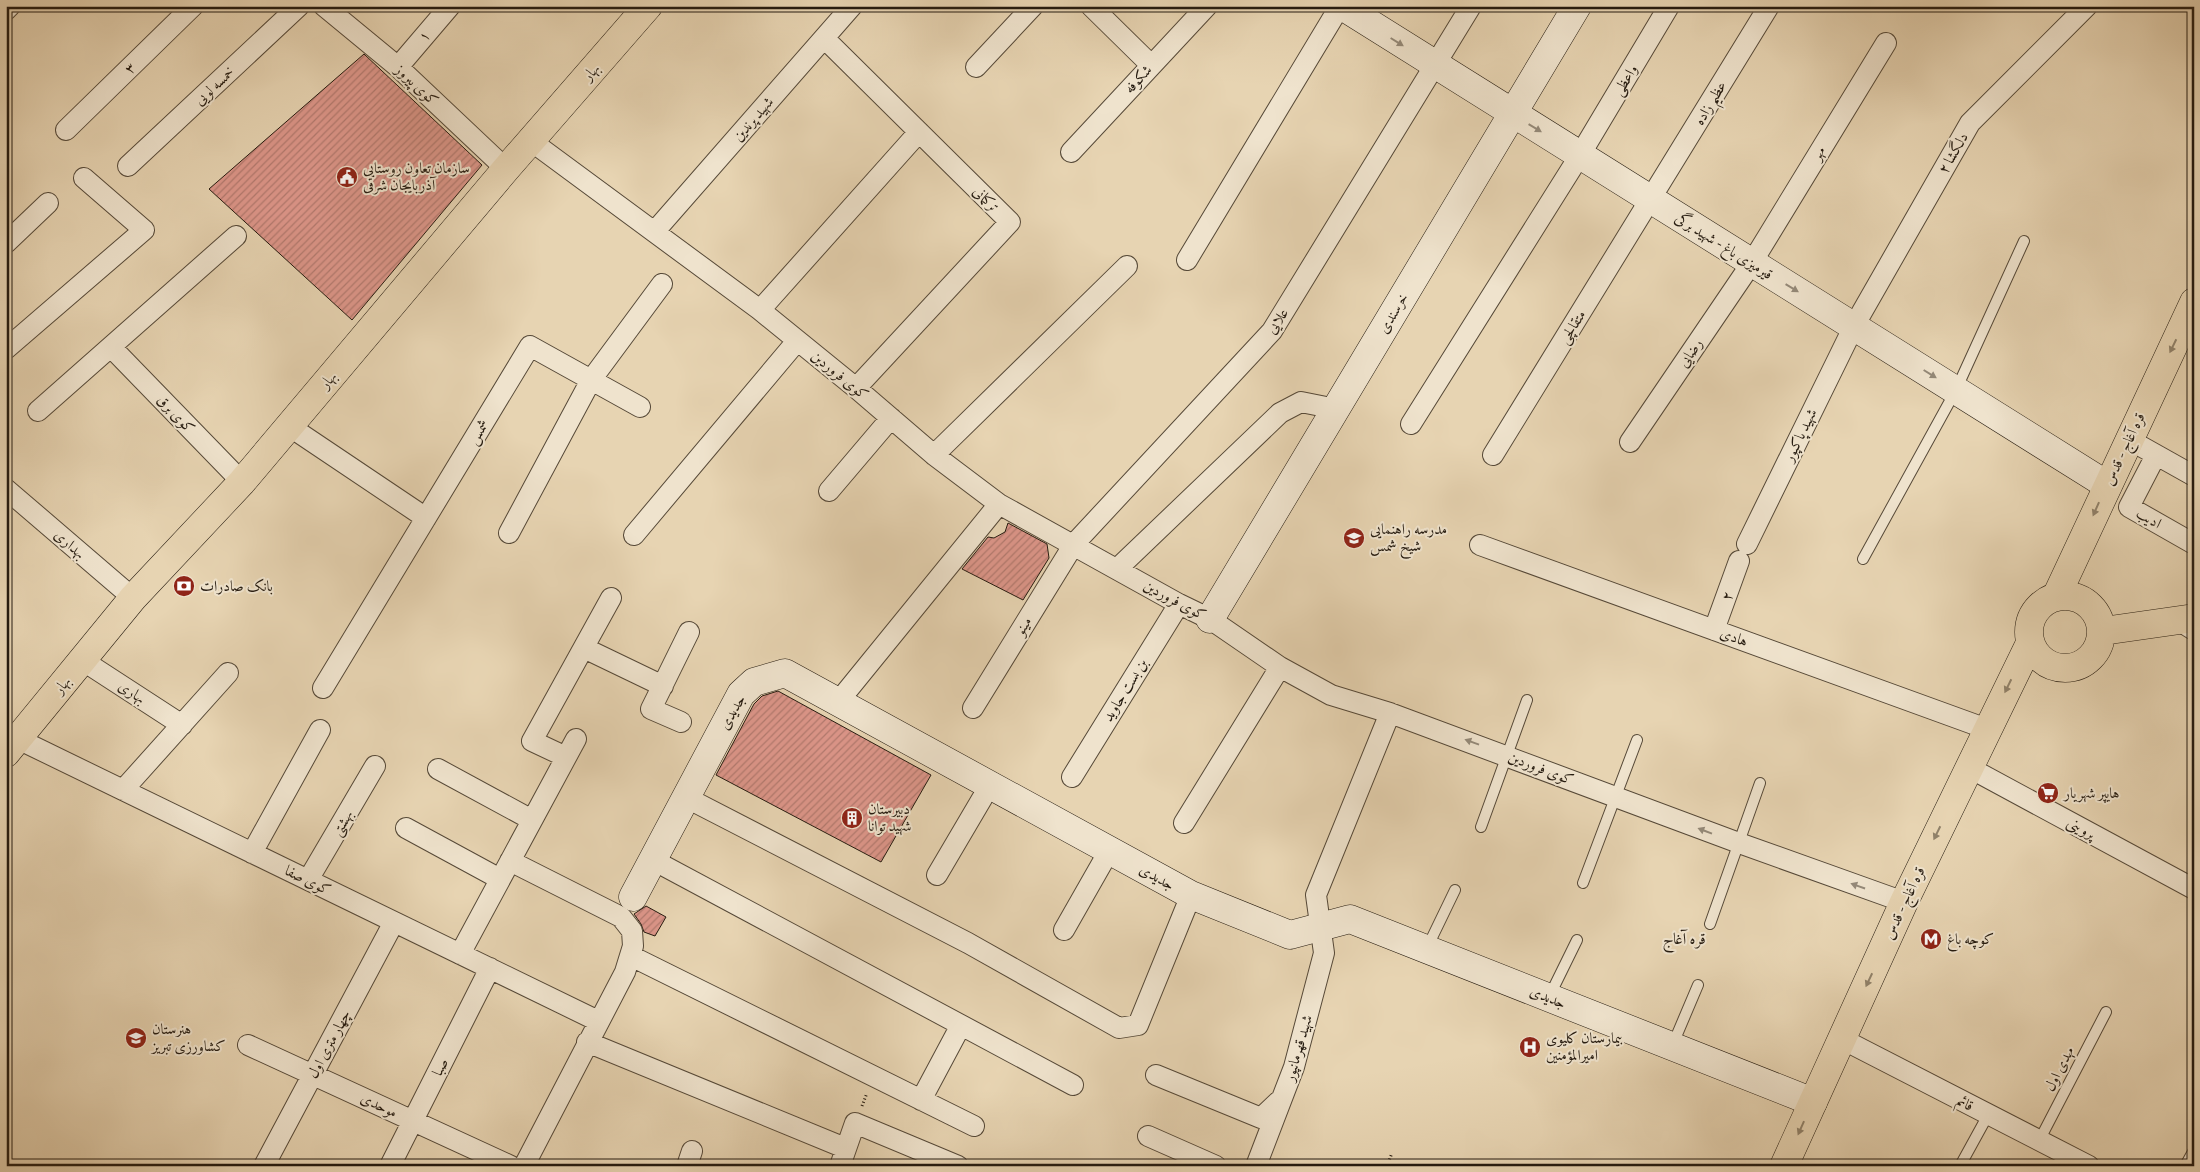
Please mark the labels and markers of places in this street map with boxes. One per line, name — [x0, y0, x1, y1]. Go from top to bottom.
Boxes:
place label: سازمان تعاون روستایی آذربایجان شرقی — [363, 158, 470, 195]
public building icon: سازمان تعاون روستایی آذربایجان شرقی — [335, 165, 359, 189]
place label: مدرسه راهنمایی شیخ شمس — [1370, 519, 1447, 560]
school or university icon: مدرسه راهنمایی شیخ شمس — [1342, 526, 1366, 550]
bank icon: بانک صادرات — [172, 574, 196, 598]
place label: بانک صادرات — [200, 576, 273, 596]
supermarket icon: هایپر شهریار — [2036, 781, 2060, 805]
place label: هایپر شهریار — [2062, 783, 2120, 803]
place label: دبیرستان شهید توانا — [868, 799, 911, 836]
building icon: دبیرستان شهید توانا — [840, 806, 864, 830]
metro station icon: کوچه باغ — [1919, 927, 1943, 951]
place label: کوچه باغ — [1947, 929, 1994, 952]
place label: هنرستان کشاورزی تبریز — [150, 1019, 226, 1056]
school or university icon: هنرستان کشاورزی تبریز — [124, 1026, 148, 1050]
place label: بیمارستان کلیوی امیرالمؤمنین — [1546, 1028, 1623, 1065]
hospital icon: بیمارستان کلیوی امیرالمؤمنین — [1518, 1035, 1542, 1059]

